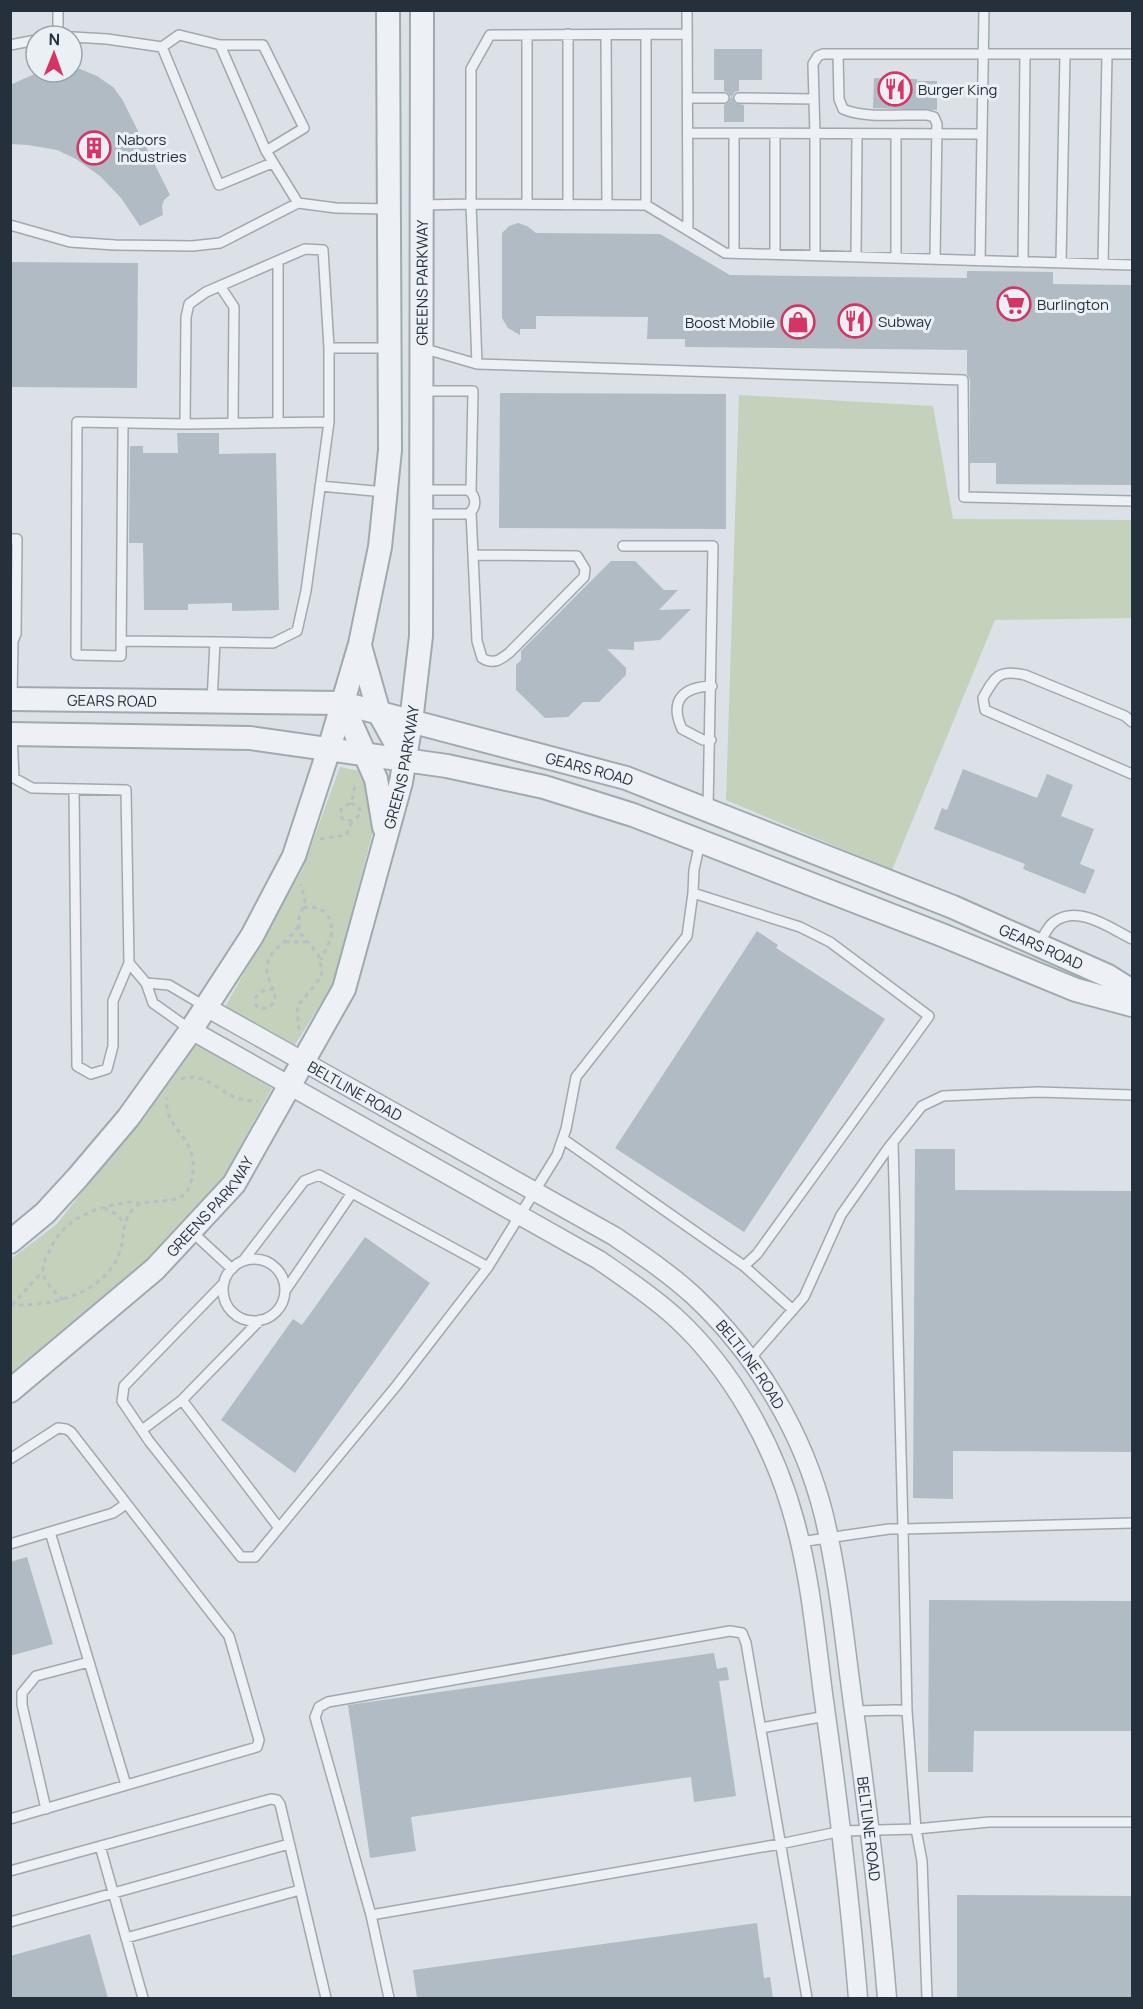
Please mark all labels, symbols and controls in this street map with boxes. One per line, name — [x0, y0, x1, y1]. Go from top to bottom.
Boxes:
north arrow — [24, 24, 84, 84]
text: N — [48, 28, 60, 50]
restaurant icon: Burger King — [877, 71, 913, 107]
place label: Burger King — [918, 79, 997, 100]
place label: Nabors Industries — [117, 129, 187, 167]
building icon: Nabors Industries — [76, 130, 112, 166]
street label: GREENS PARKWAY — [411, 219, 432, 345]
supermarket icon: Burlington — [996, 286, 1032, 322]
place label: Burlington — [1037, 294, 1109, 315]
restaurant icon: Subway — [837, 303, 873, 339]
shop icon: Boost Mobile — [780, 304, 816, 340]
place label: Subway — [878, 311, 932, 332]
place label: Boost Mobile — [685, 312, 775, 333]
street label: GEARS ROAD — [67, 689, 157, 711]
street label: GREENS PARKWAY — [378, 703, 423, 831]
street label: GEARS ROAD — [543, 747, 637, 790]
street label: GEARS ROAD — [996, 918, 1087, 974]
street label: BELTLINE ROAD — [304, 1056, 406, 1126]
street label: GREENS PARKWAY — [161, 1152, 258, 1261]
street label: BELTLINE ROAD — [712, 1315, 790, 1413]
street label: BELTLINE ROAD — [852, 1775, 886, 1882]

